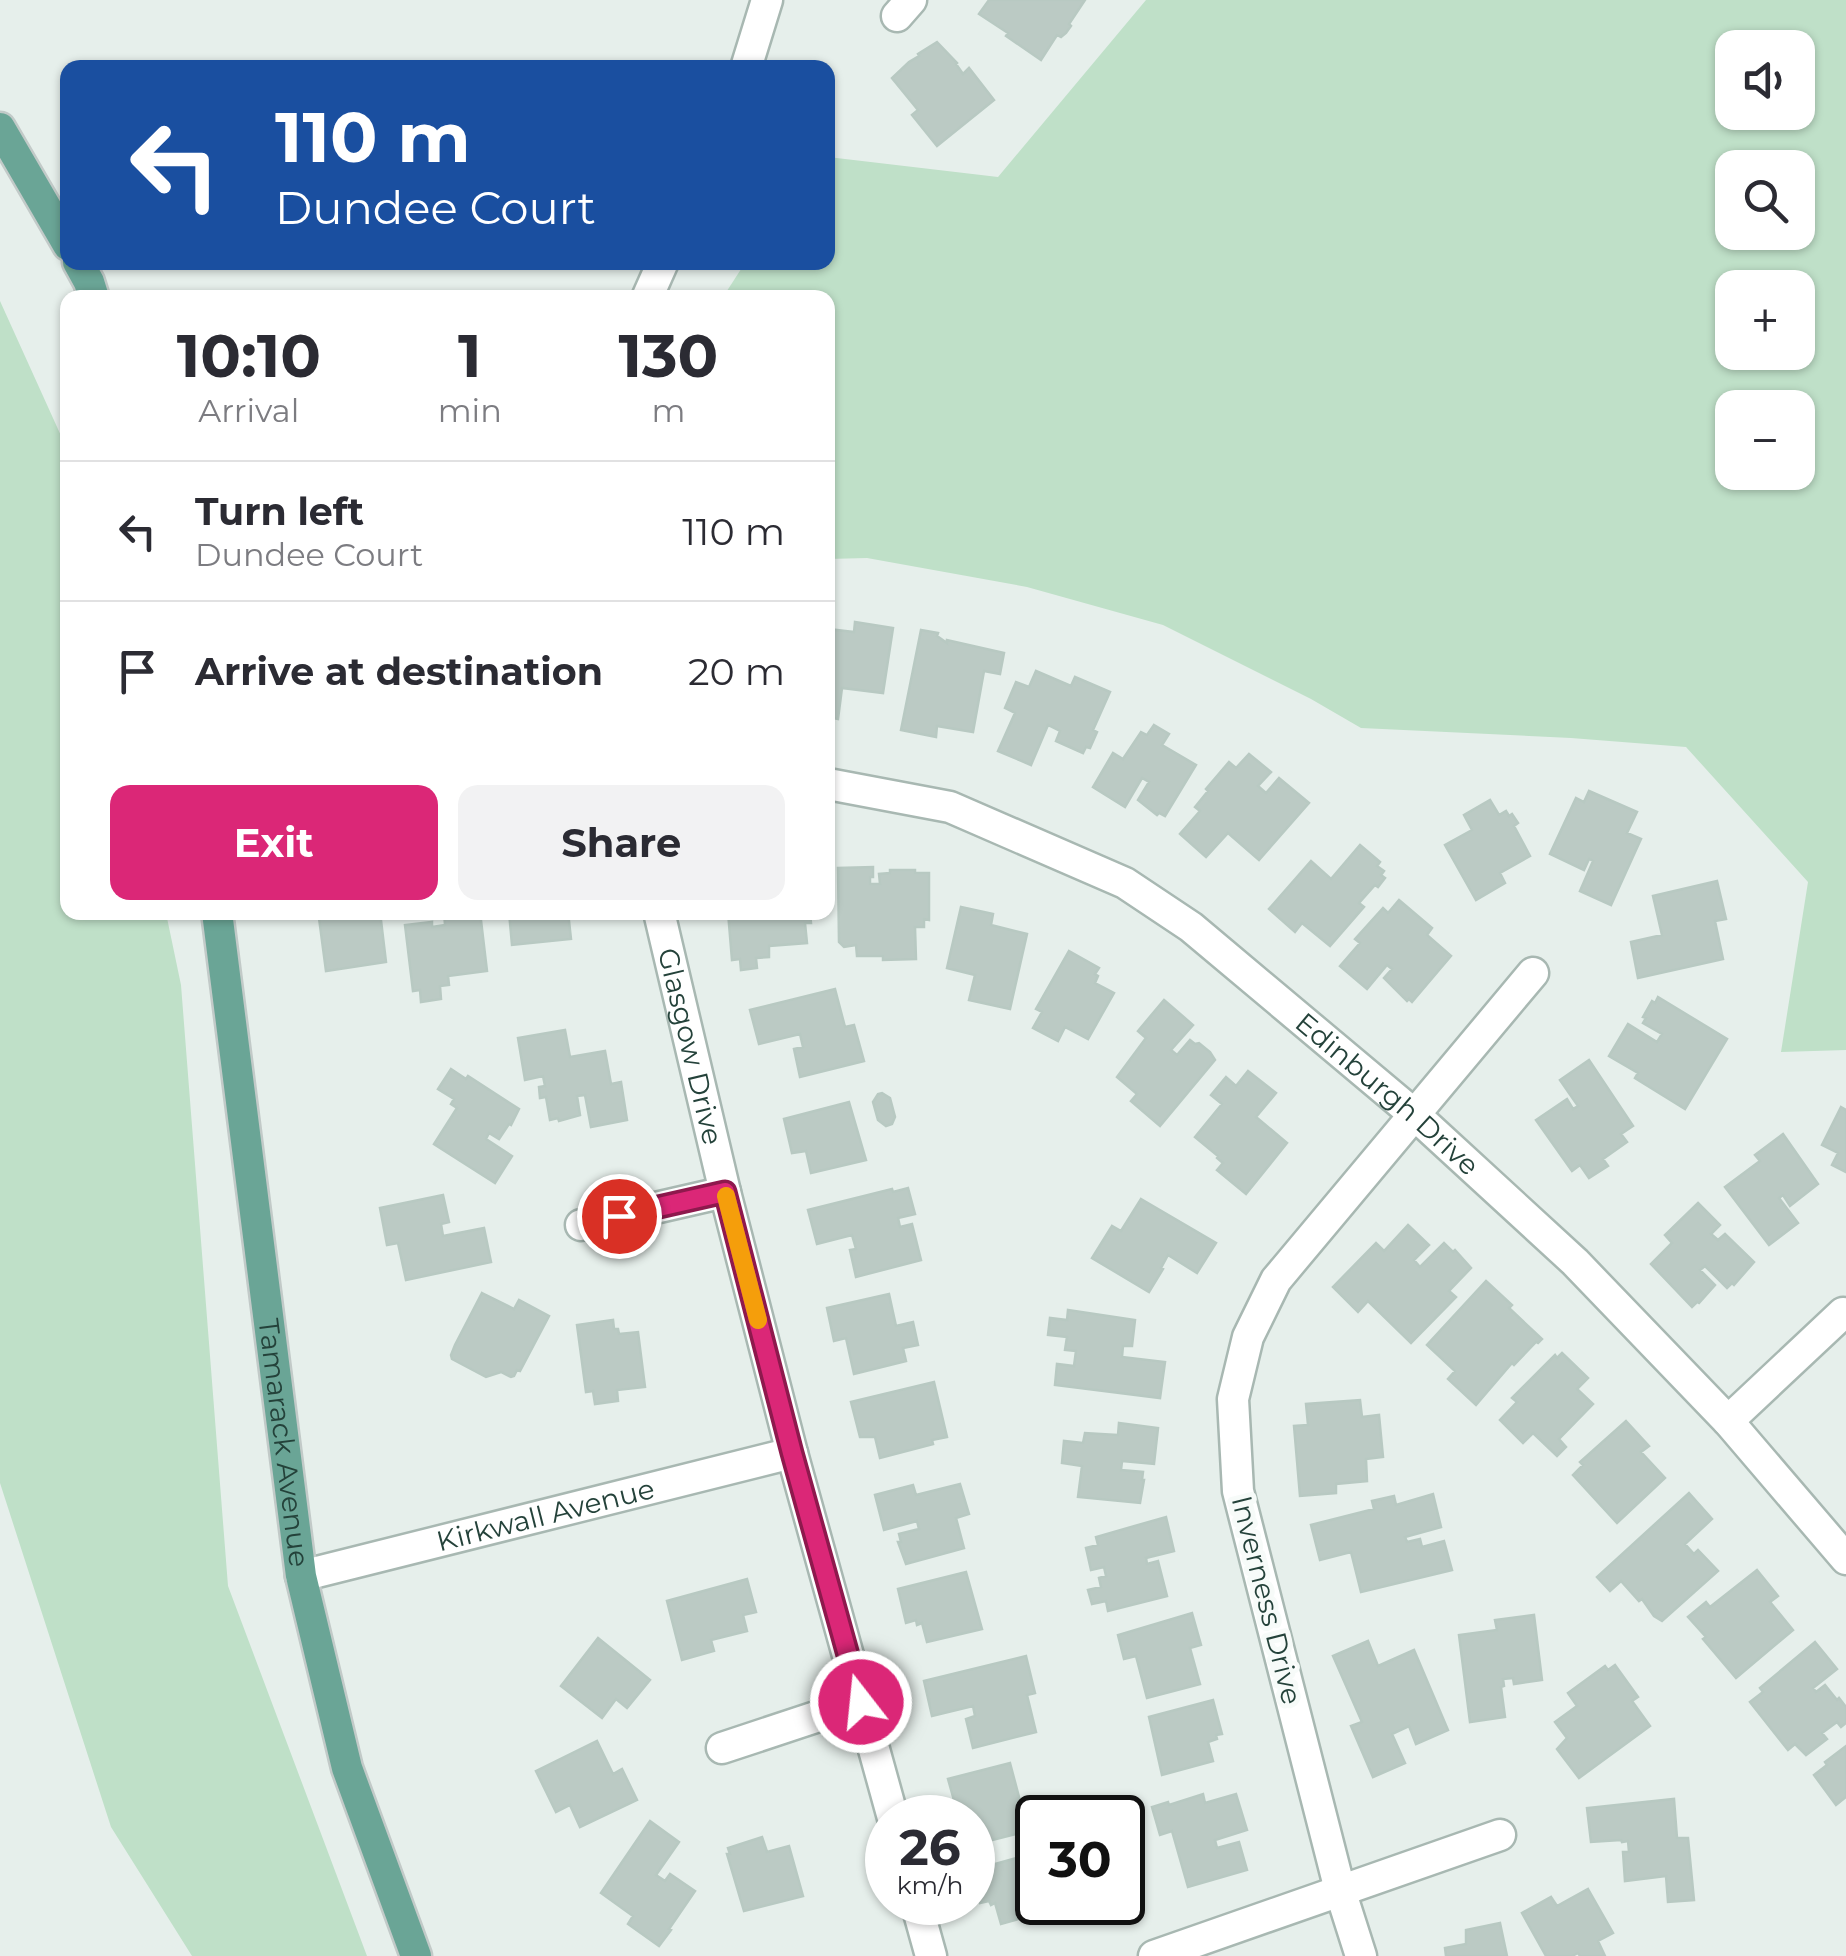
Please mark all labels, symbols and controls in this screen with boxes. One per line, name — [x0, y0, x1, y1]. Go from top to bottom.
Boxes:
map controls — [1715, 30, 1815, 490]
button: sound — [1715, 30, 1815, 130]
text: 110 m — [275, 94, 471, 180]
icon: left — [110, 100, 240, 230]
button: search — [1715, 150, 1815, 250]
text: Dundee Court — [275, 180, 596, 235]
button: + — [1715, 270, 1815, 370]
text: 10:10 — [177, 319, 321, 392]
text: 1 — [458, 319, 481, 392]
text: 130 — [619, 319, 718, 392]
button: − — [1715, 390, 1815, 490]
text: Arrival — [198, 391, 299, 430]
text: min — [438, 391, 502, 430]
text: m — [651, 391, 685, 430]
text: Turn left — [195, 488, 364, 535]
icon: left — [110, 504, 165, 559]
text: 110 m — [682, 508, 785, 555]
text: Dundee Court — [195, 535, 423, 574]
icon: arrive — [110, 644, 165, 699]
text: Arrive at destination — [195, 648, 603, 695]
text: 20 m — [688, 648, 785, 695]
button: Exit — [110, 785, 438, 900]
button: Share — [458, 785, 785, 900]
street label: Glasgow Drive — [651, 945, 730, 1148]
street label: Edinburgh Drive — [1289, 1005, 1486, 1182]
pin — [577, 1174, 662, 1259]
icon: arrive — [592, 1189, 647, 1244]
street label: Tamarack Avenue — [252, 1317, 317, 1569]
street label: Kirkwall Avenue — [433, 1471, 658, 1558]
street label: Inverness Drive — [1225, 1492, 1309, 1708]
position arrow — [809, 1650, 913, 1754]
speed limit sign: 30 — [1015, 1795, 1145, 1925]
text: 26 — [899, 1817, 961, 1878]
text: km/h — [897, 1870, 963, 1900]

